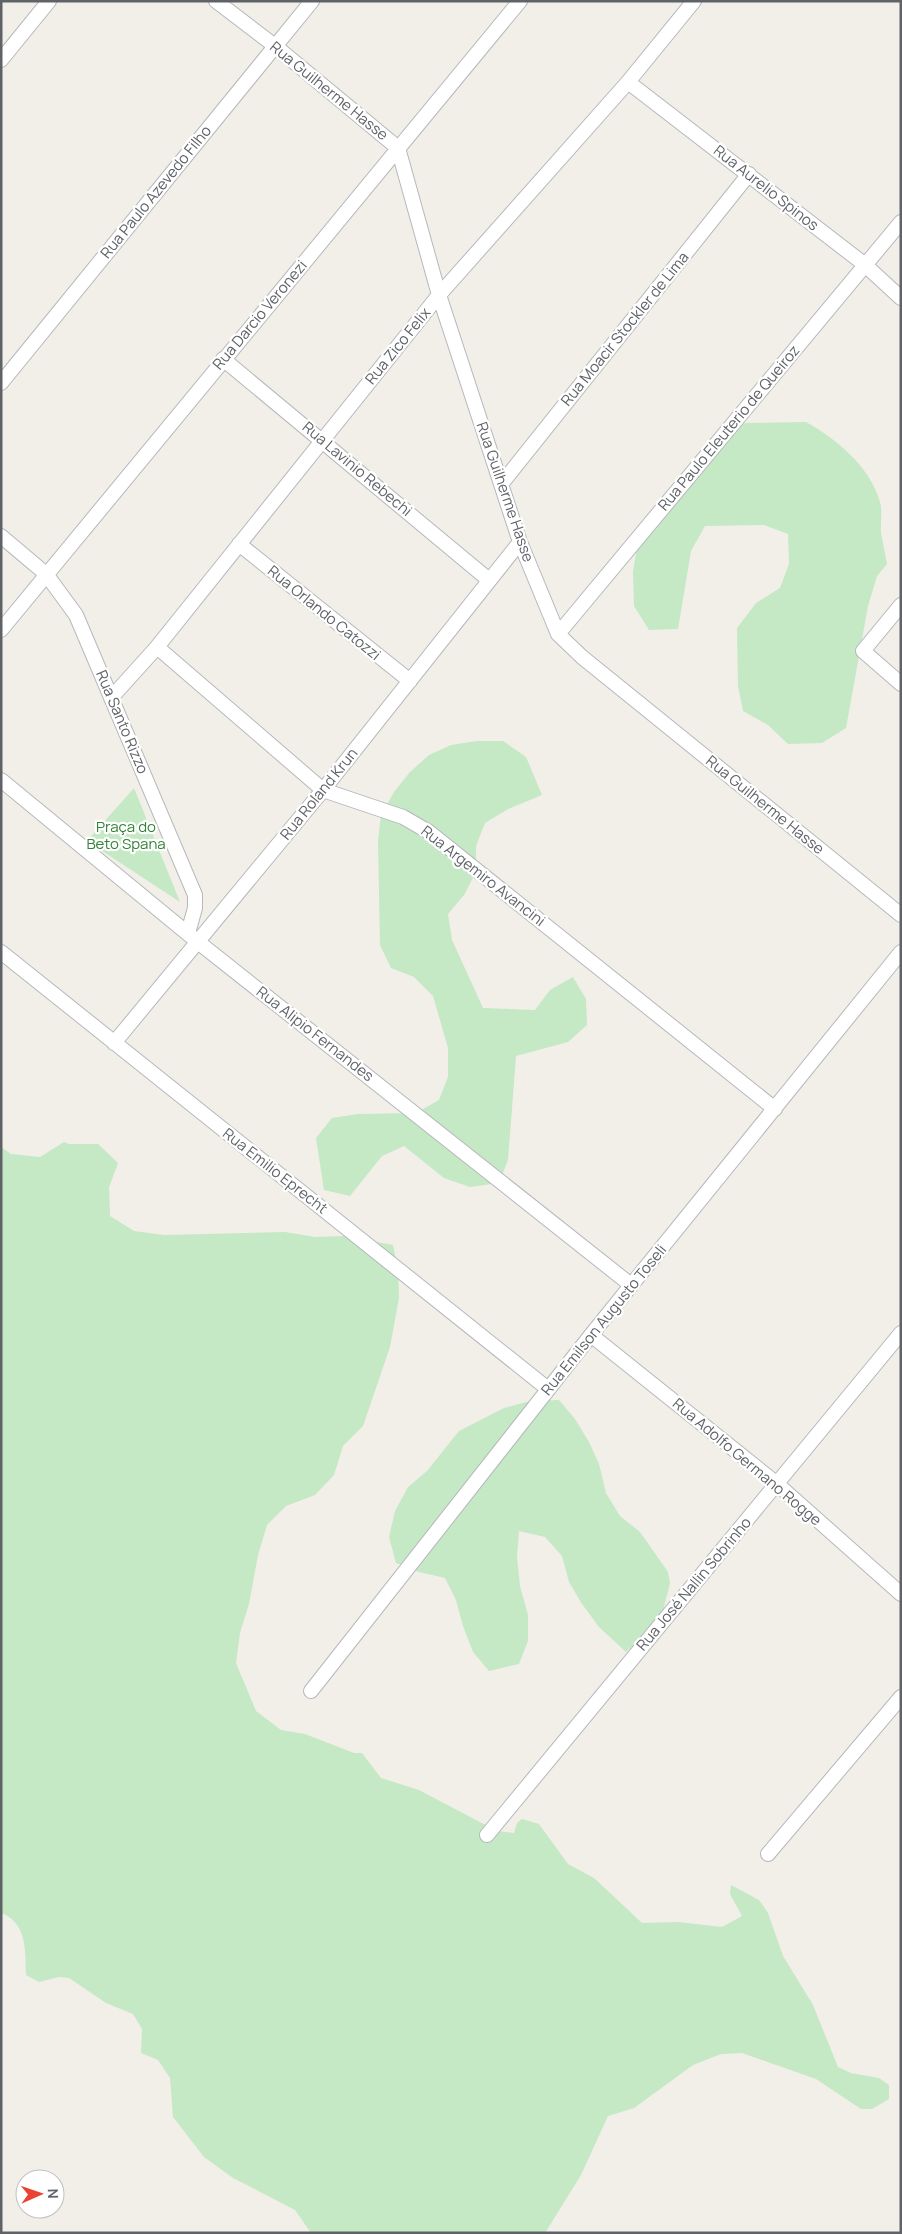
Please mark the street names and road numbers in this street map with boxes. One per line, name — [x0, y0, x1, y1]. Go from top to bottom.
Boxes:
street label: Rua Guilherme Hasse — [266, 36, 393, 145]
street label: Rua Paulo Azevedo Filho — [95, 121, 216, 263]
street label: Rua Aurelio Spinos — [709, 140, 823, 235]
street label: Rua Moacir Stockler de Lima — [556, 247, 693, 410]
street label: Rua Darcio Veronezi — [208, 255, 312, 374]
street label: Rua Zico Felix — [360, 303, 435, 389]
street label: Rua Paulo Eleuterio de Queiroz — [653, 340, 804, 515]
street label: Rua Lavinio Rebechi — [298, 416, 417, 521]
street label: Rua Guilherme Hasse — [472, 419, 539, 565]
street label: Rua Orlando Catozzi — [263, 560, 385, 665]
street label: Rua Santo Rizzo — [91, 667, 154, 777]
street label: Rua Roland Krun — [275, 743, 362, 844]
street label: Rua Guilherme Hasse — [702, 750, 829, 859]
street label: Rua Argemiro Avancini — [417, 820, 550, 931]
street label: Rua Alipio Fernandes — [252, 981, 378, 1086]
street label: Rua Emilio Eprecht — [218, 1123, 332, 1218]
street label: Rua Emilson Augusto Toseli — [536, 1240, 671, 1400]
street label: Rua Adolfo Germano Rogge — [668, 1393, 827, 1530]
street label: Rua José Nallin Sobrinho — [631, 1512, 756, 1655]

